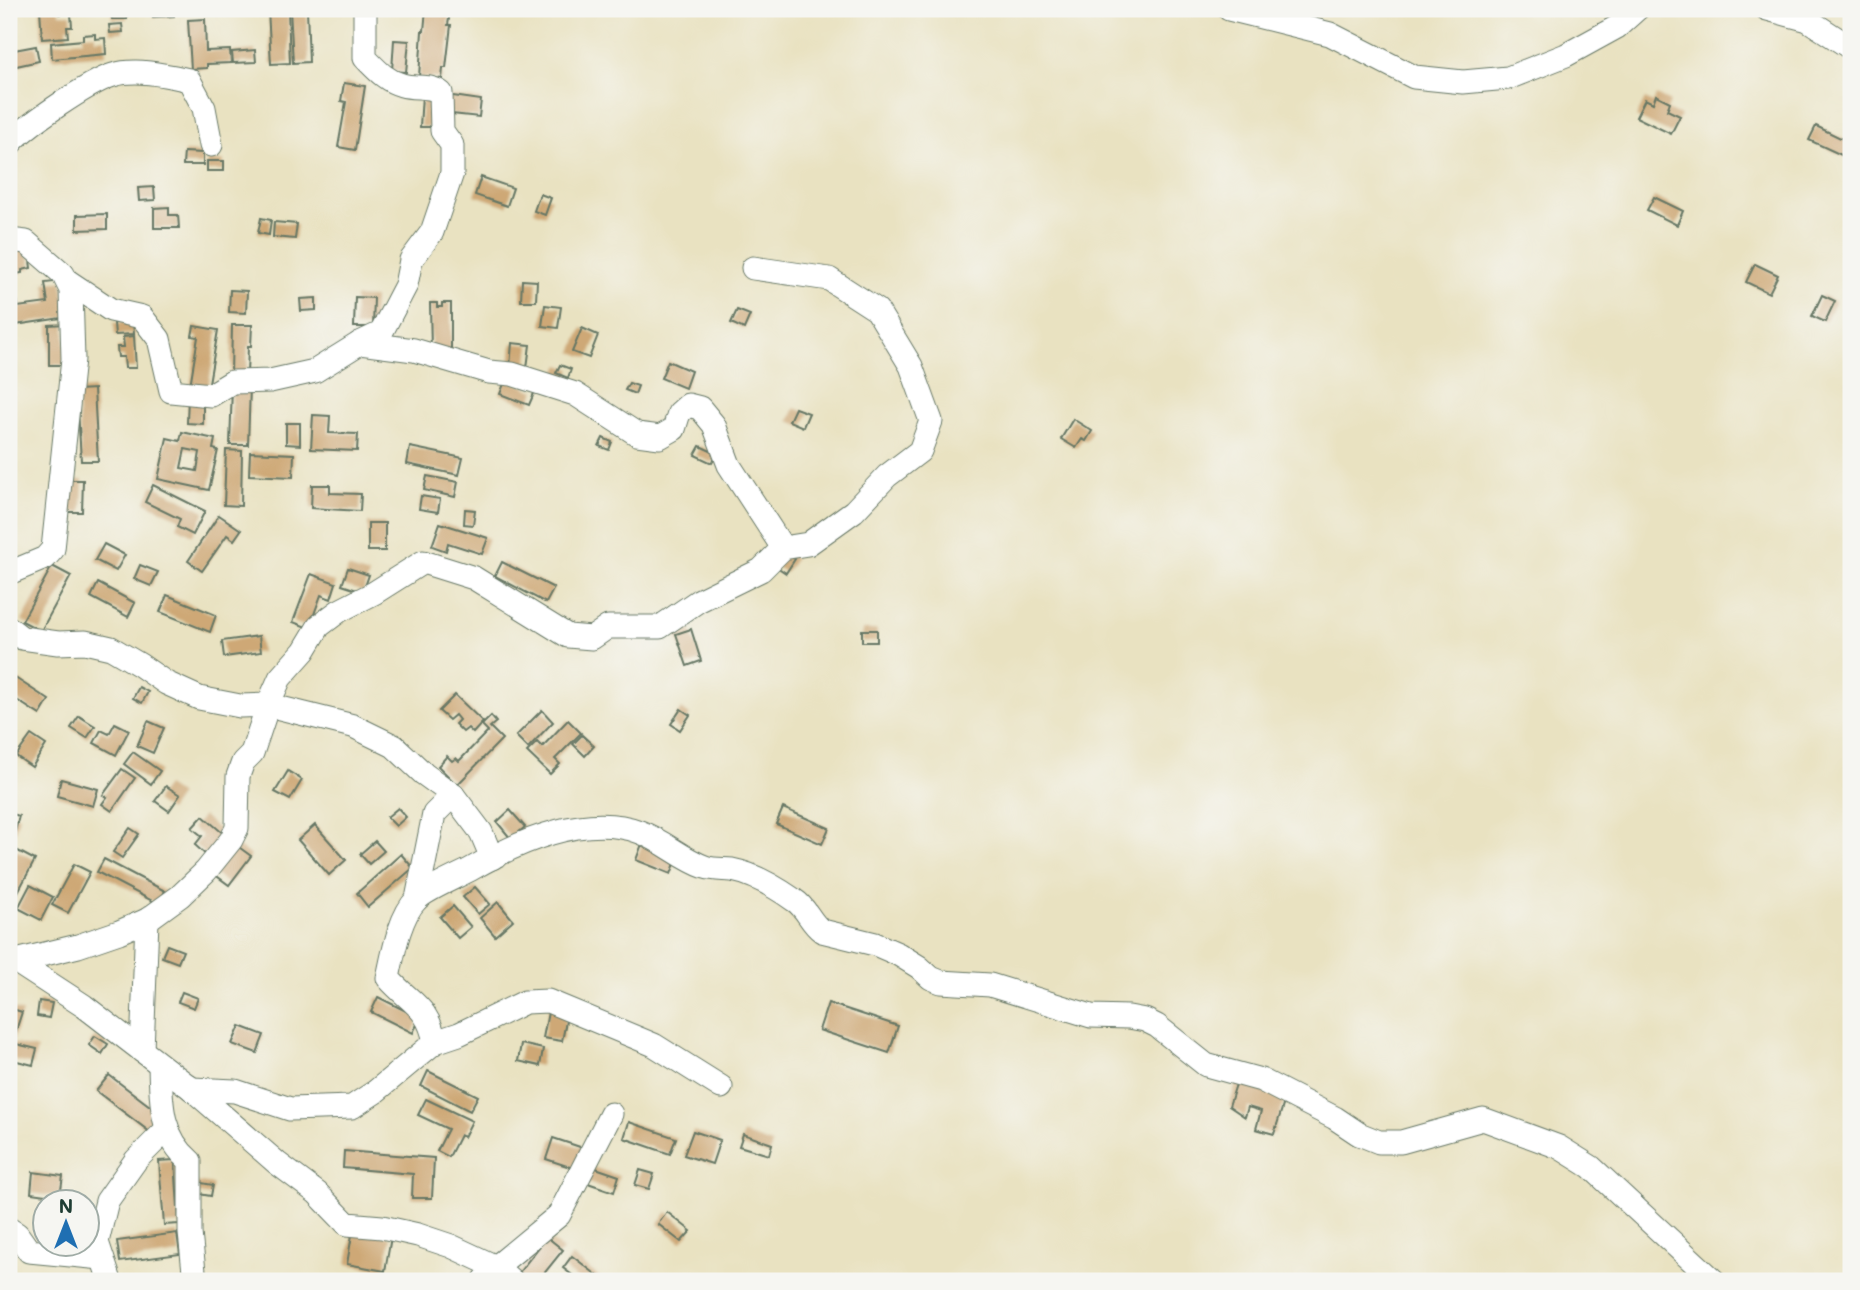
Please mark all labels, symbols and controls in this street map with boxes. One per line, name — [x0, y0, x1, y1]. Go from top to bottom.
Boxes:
north arrow — [32, 1188, 102, 1258]
text: N — [59, 1193, 73, 1218]

